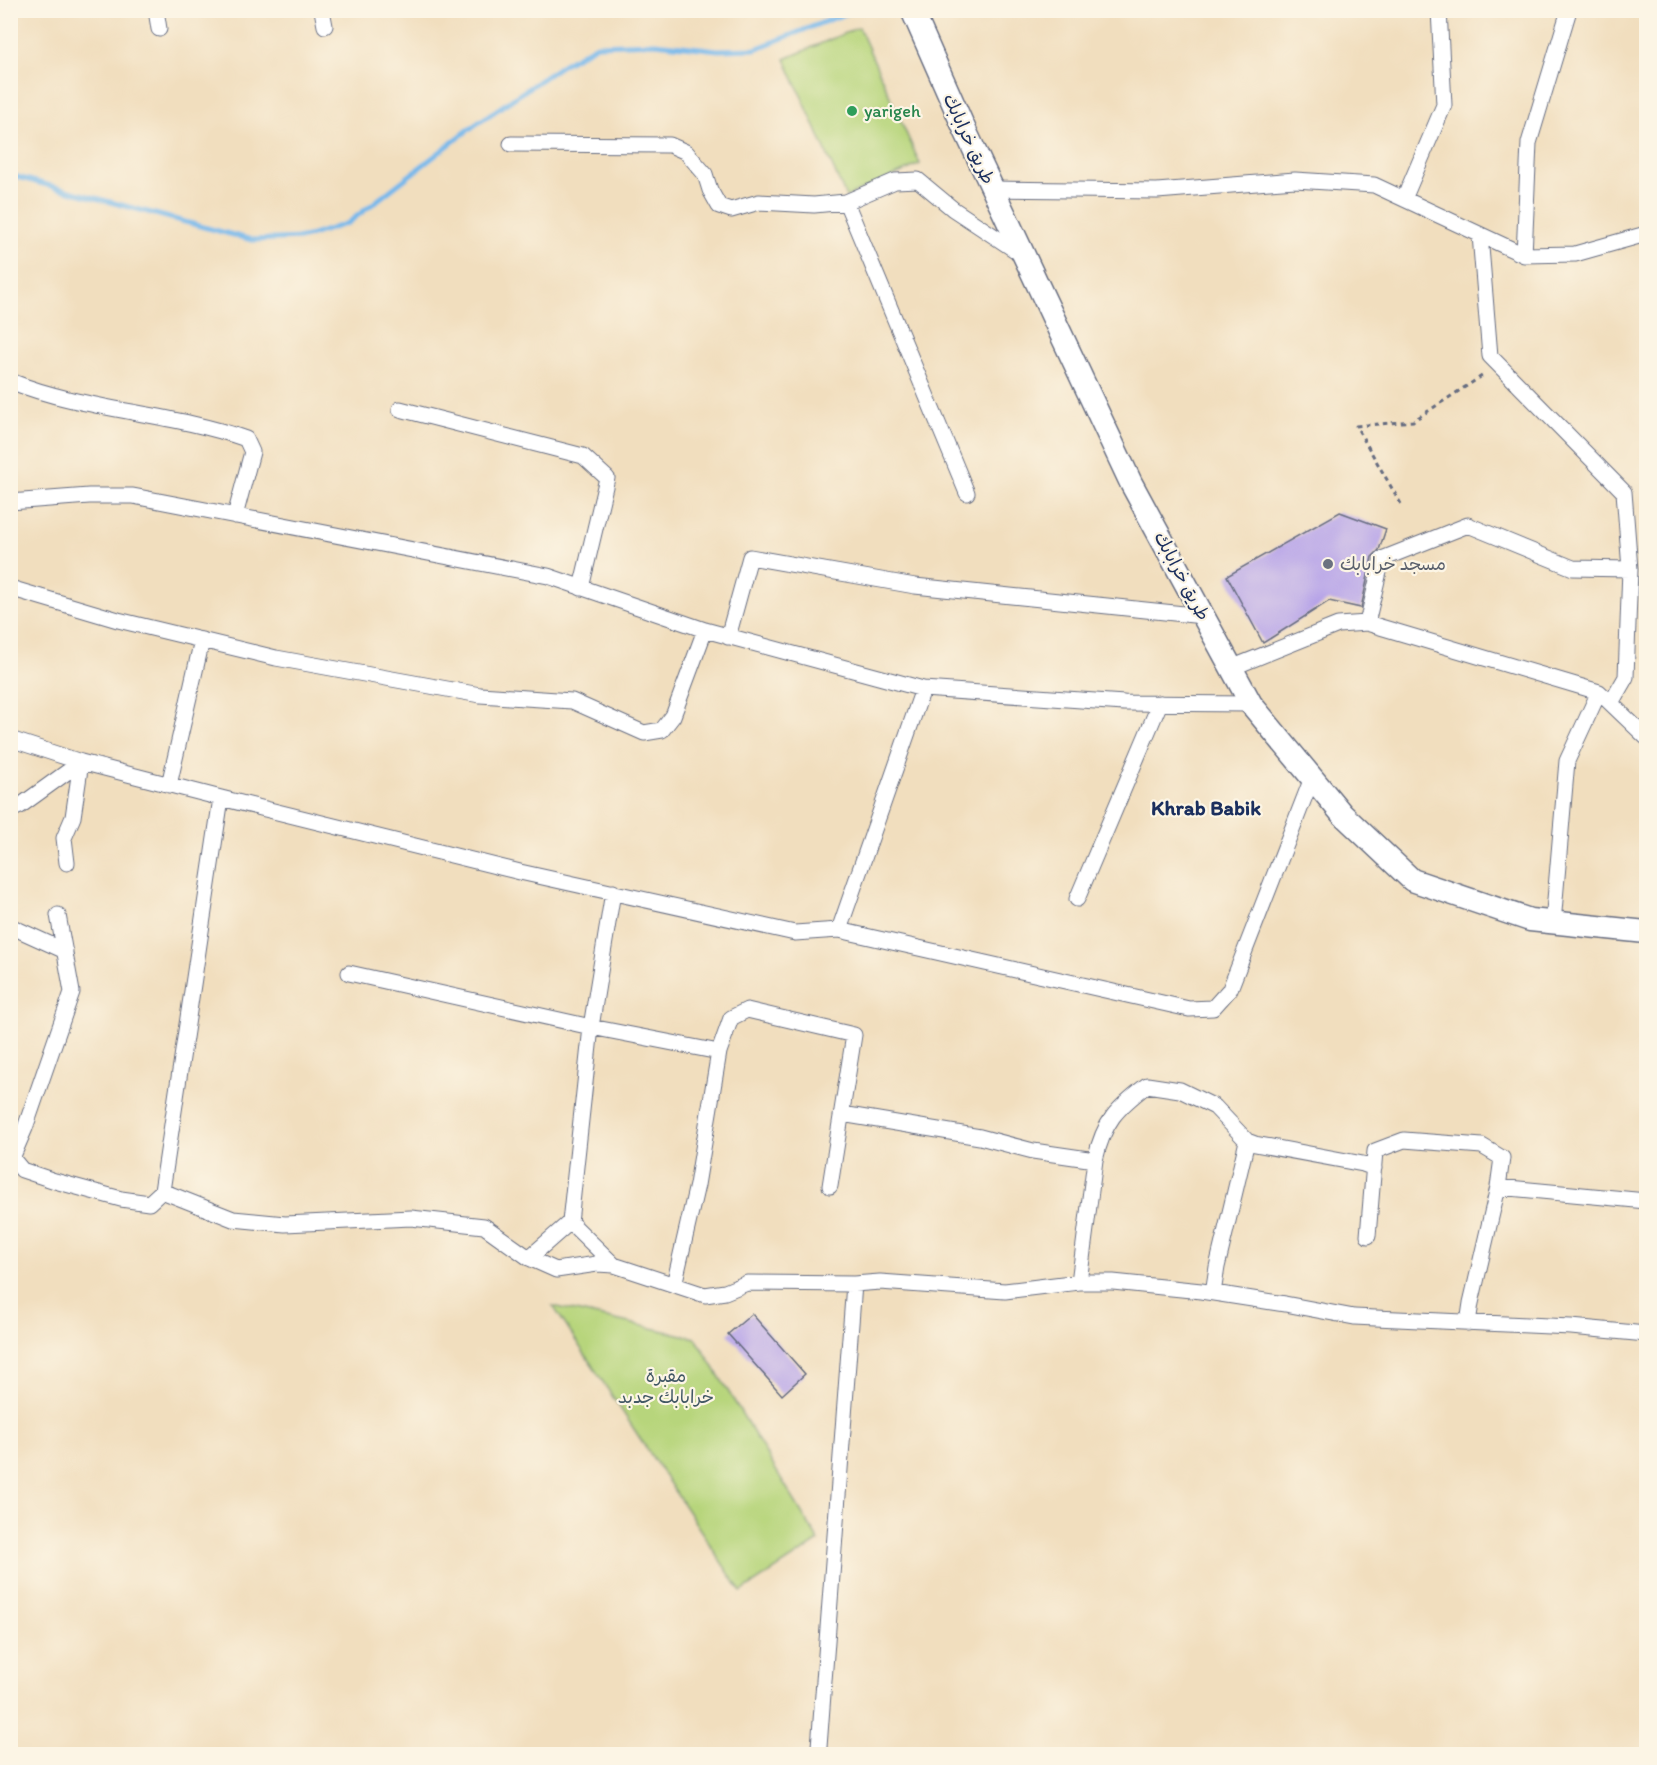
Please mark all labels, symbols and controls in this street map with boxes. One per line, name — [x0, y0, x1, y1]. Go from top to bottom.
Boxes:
street label: طريق خرابابك — [938, 90, 1000, 188]
place label: yarigeh — [864, 100, 921, 122]
marker: yarigeh — [845, 104, 859, 118]
street label: طريق خرابابك — [1149, 528, 1215, 624]
place label: مسجد خرابابك — [1340, 553, 1446, 575]
marker: مسجد خرابابك — [1321, 557, 1335, 571]
district label: Khrab Babik — [1151, 795, 1261, 820]
park label: مقبرة خرابابك جدبد — [618, 1365, 714, 1408]

